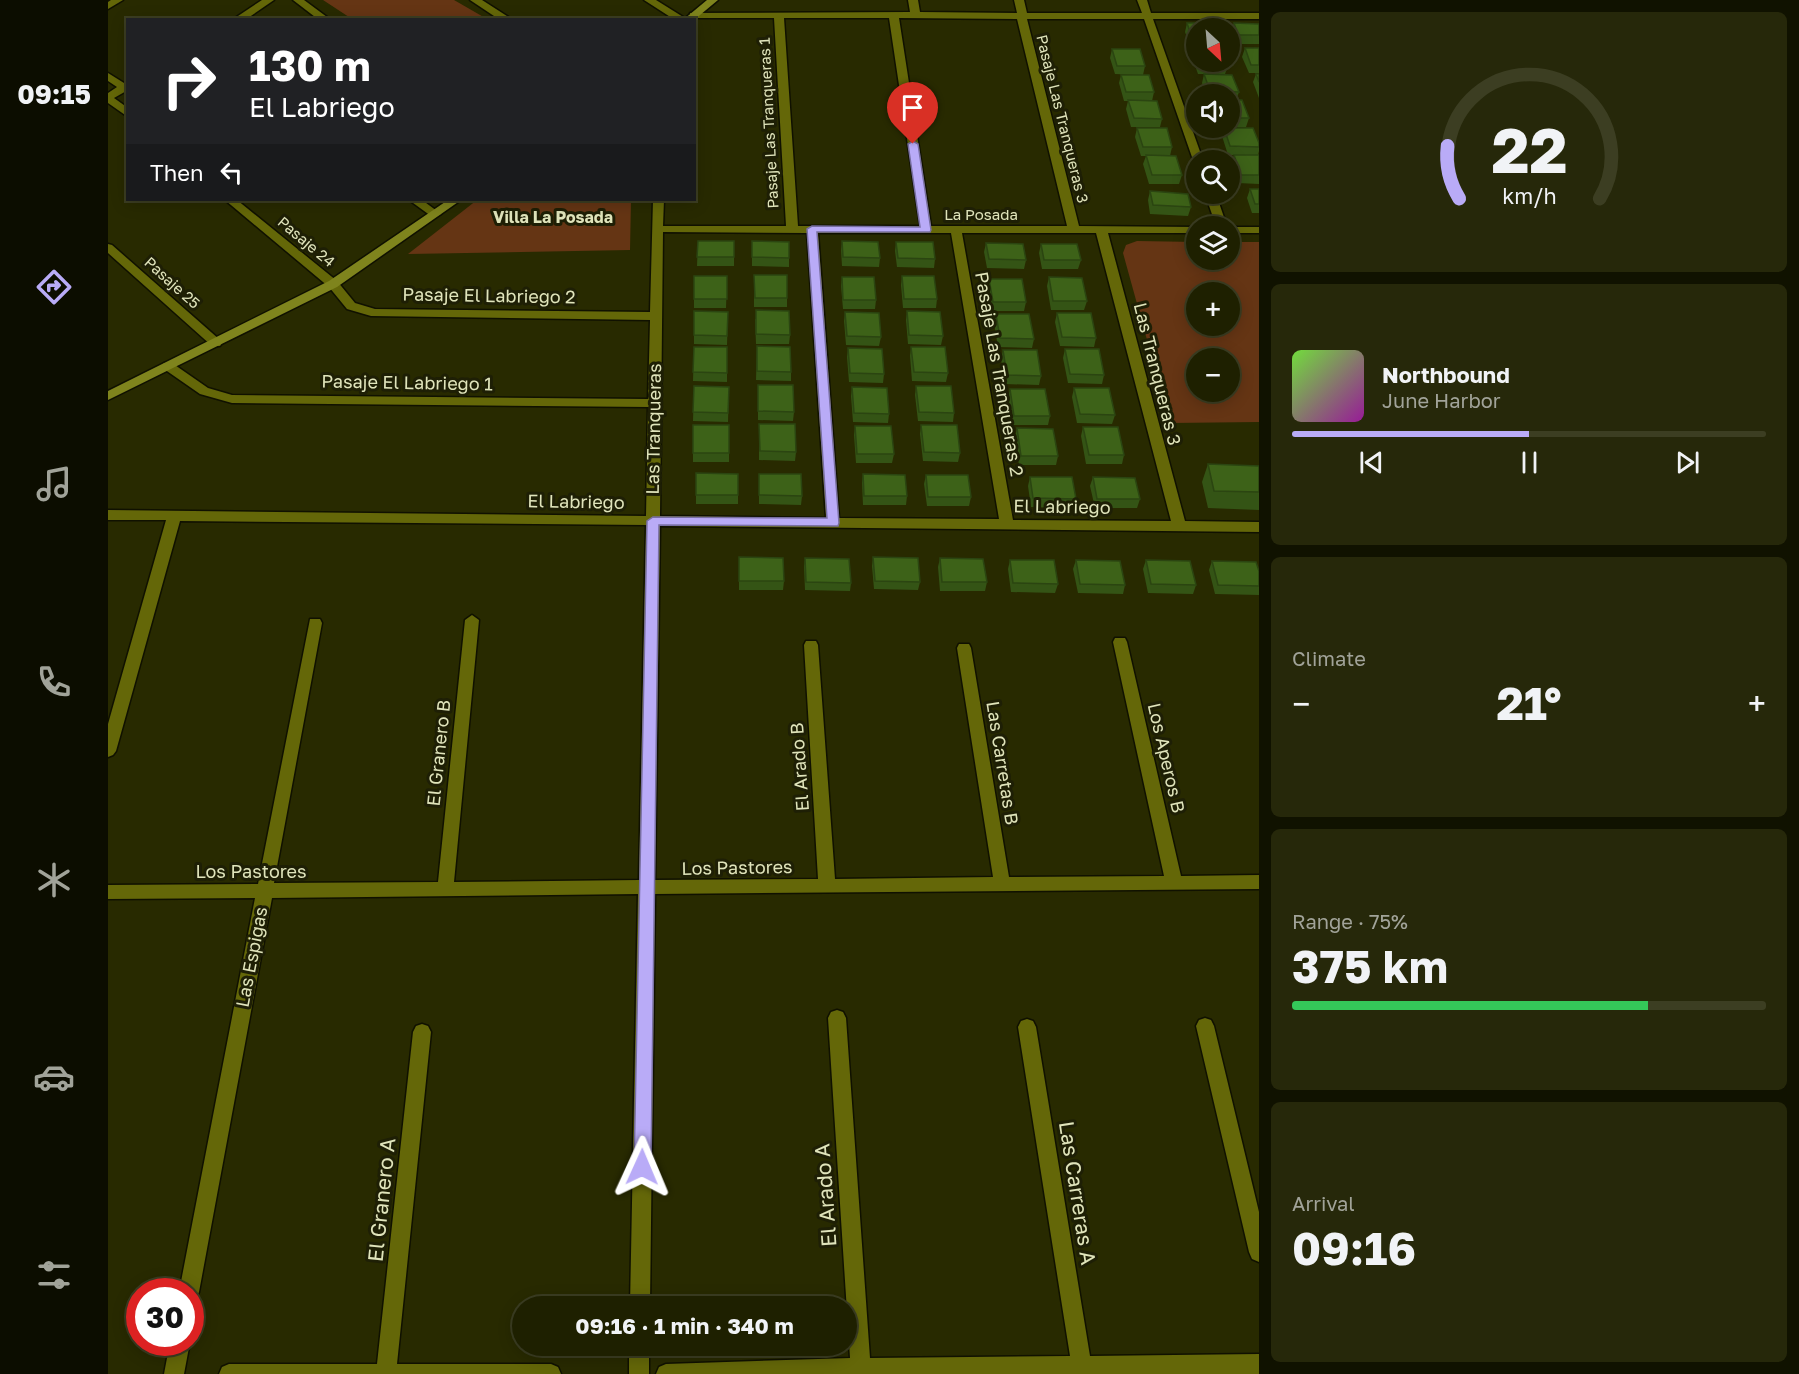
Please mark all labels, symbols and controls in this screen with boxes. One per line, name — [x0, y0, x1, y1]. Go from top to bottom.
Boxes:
north arrow — [1186, 18, 1240, 72]
map controls — [1186, 18, 1240, 402]
street label: Pasaje Las Tranqueras 3 — [1033, 33, 1093, 205]
street label: Pasaje Las Tranqueras 1 — [755, 37, 781, 209]
text: 130 m — [249, 40, 371, 90]
icon: right — [150, 42, 228, 120]
text: 09:15 — [17, 78, 91, 110]
pin — [887, 82, 938, 144]
button: sound — [1186, 84, 1240, 138]
text: El Labriego — [249, 91, 395, 123]
icon: arrive — [896, 91, 929, 124]
text: 22 — [1491, 112, 1567, 187]
button: search — [1186, 150, 1240, 204]
icon: left — [215, 156, 248, 189]
text: Then — [150, 159, 203, 186]
text: km/h — [1502, 184, 1556, 210]
street label: La Posada — [944, 205, 1018, 223]
district label: Villa La Posada — [493, 207, 613, 227]
street label: Pasaje 24 — [274, 212, 339, 270]
button: layers — [1186, 216, 1240, 270]
street label: Pasaje 25 — [141, 253, 204, 312]
icon: directions — [33, 266, 75, 308]
street label: Pasaje Las Tranqueras 2 — [971, 270, 1029, 478]
street label: Pasaje El Labriego 2 — [402, 282, 576, 308]
button: + — [1186, 282, 1240, 336]
street label: Las Tranqueras 3 — [1130, 300, 1186, 447]
button: − — [1186, 348, 1240, 402]
text: Northbound — [1382, 361, 1510, 388]
street label: Las Tranqueras — [641, 363, 665, 495]
street label: Pasaje El Labriego 1 — [321, 370, 493, 395]
text: June Harbor — [1382, 388, 1501, 412]
icon: previous — [1355, 446, 1388, 479]
icon: pause — [1513, 446, 1546, 479]
icon: next — [1671, 446, 1704, 479]
icon: music — [33, 463, 75, 505]
street label: El Labriego — [527, 489, 625, 513]
street label: El Labriego — [1013, 494, 1111, 518]
text: Climate — [1292, 646, 1366, 670]
icon: phone — [33, 661, 75, 703]
text: 21° — [1496, 676, 1562, 730]
text: − — [1292, 684, 1310, 723]
text: + — [1748, 684, 1766, 723]
street label: El Granero B — [421, 699, 455, 807]
street label: Las Carretas B — [982, 699, 1024, 826]
street label: Los Aperos B — [1144, 701, 1190, 815]
street label: El Arado B — [785, 722, 813, 812]
street label: Los Pastores — [681, 855, 793, 879]
icon: climate — [33, 859, 75, 901]
street label: Los Pastores — [195, 860, 307, 882]
street label: Las Espigas — [231, 905, 272, 1009]
text: Range · 75% — [1292, 909, 1408, 933]
text: 375 km — [1292, 939, 1448, 993]
icon: car — [33, 1056, 75, 1098]
street label: Las Carreras A — [1054, 1119, 1102, 1267]
position arrow — [610, 1135, 674, 1199]
street label: El Granero A — [362, 1137, 400, 1263]
street label: El Arado A — [808, 1143, 842, 1248]
text: Arrival — [1292, 1191, 1355, 1215]
text: 09:16 — [1292, 1221, 1416, 1275]
icon: filters — [33, 1254, 75, 1296]
speed limit sign: 30 — [126, 1278, 204, 1356]
text: 09:16 · 1 min · 340 m — [575, 1312, 794, 1339]

